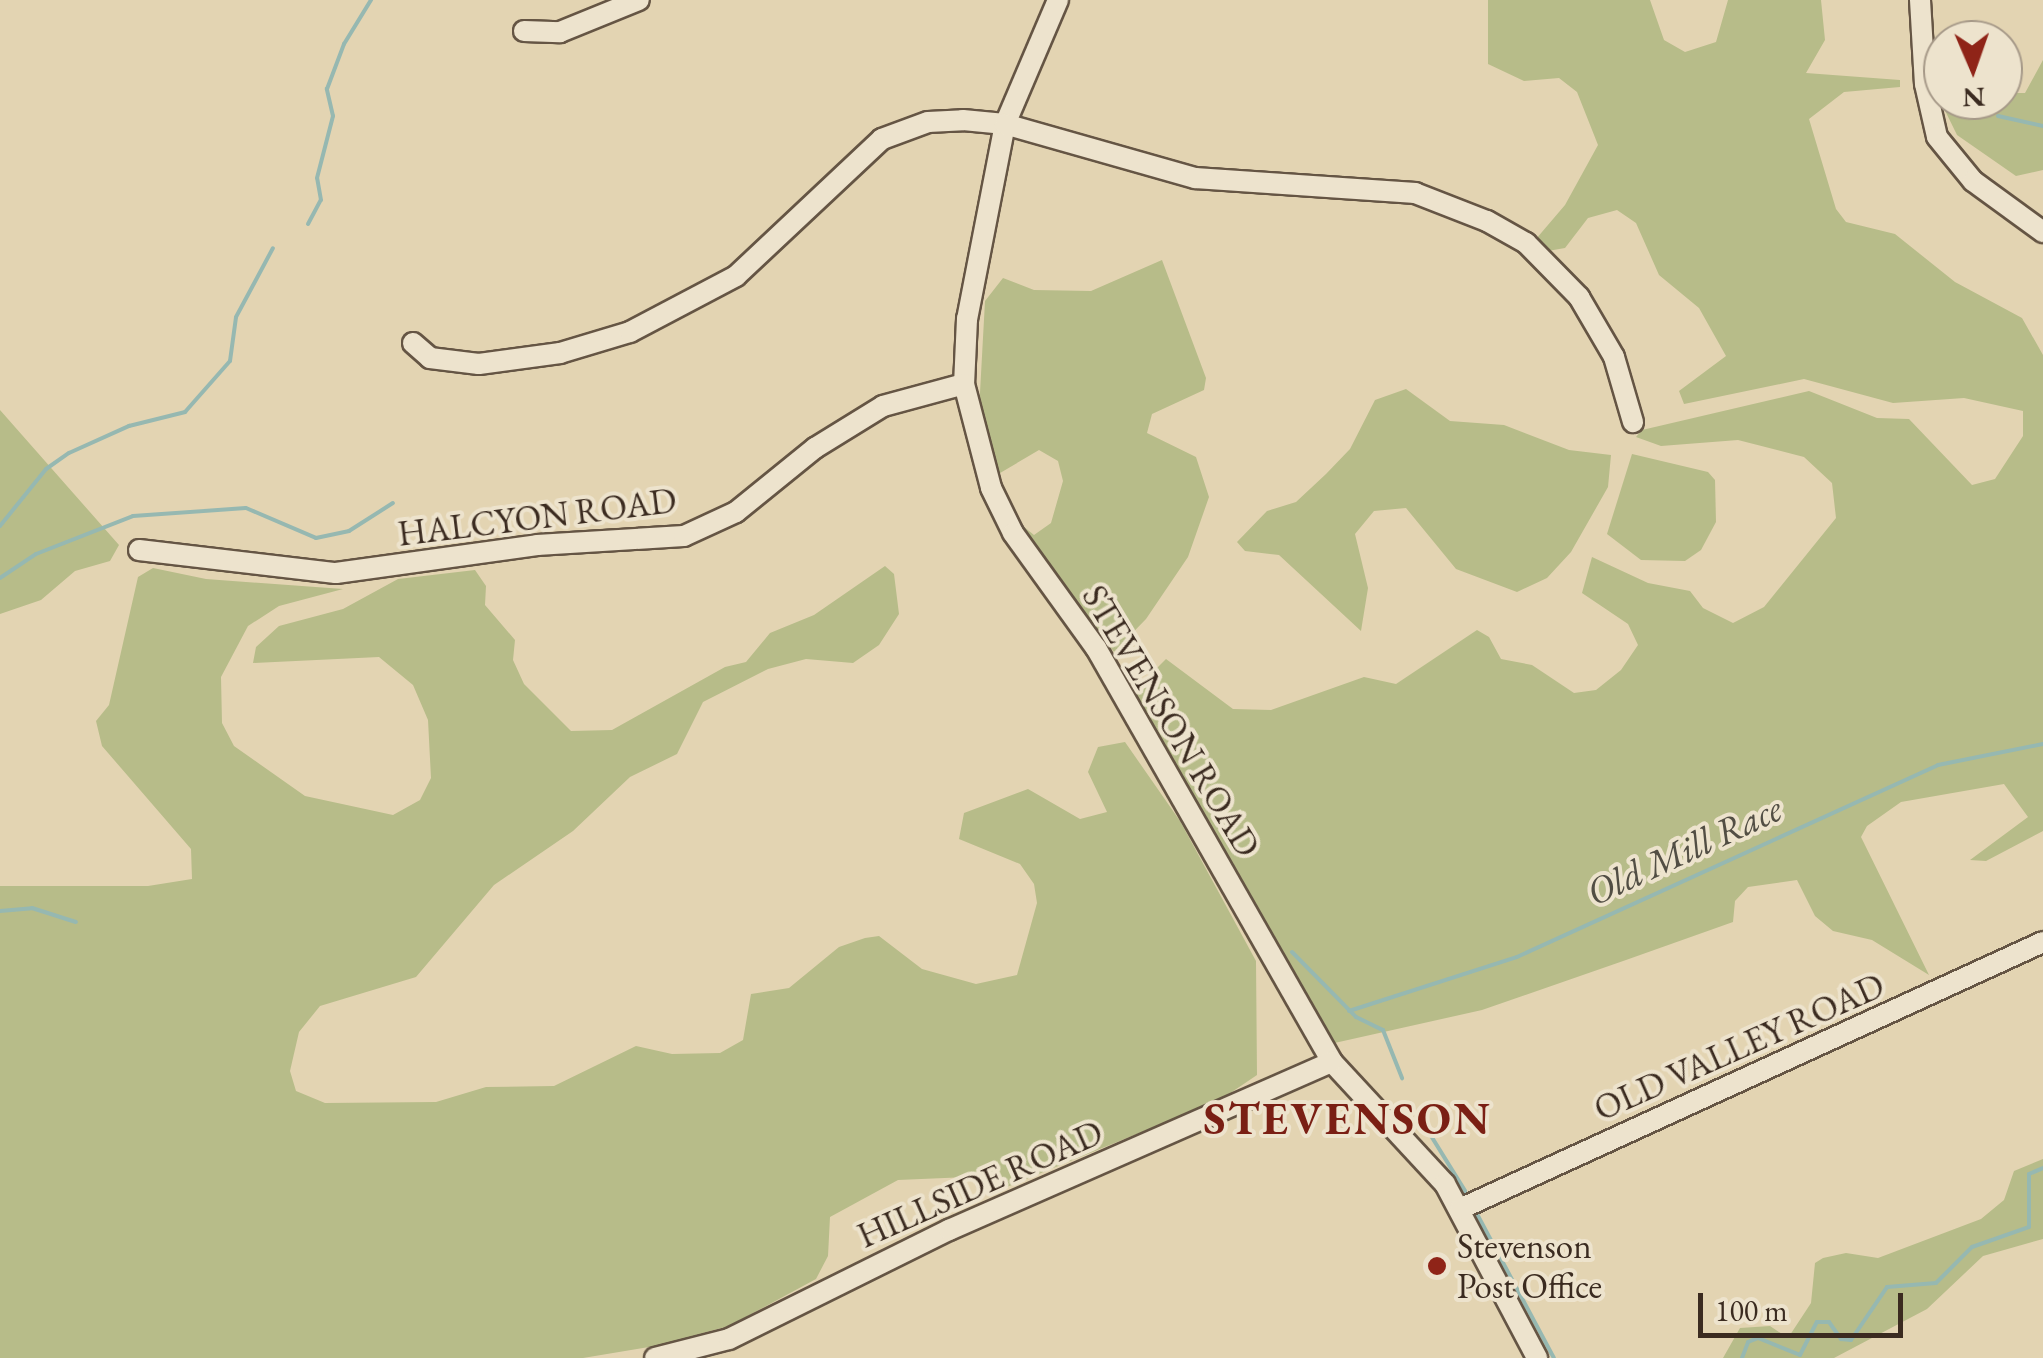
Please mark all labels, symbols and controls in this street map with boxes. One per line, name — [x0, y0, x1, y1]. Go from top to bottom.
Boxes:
north arrow — [1923, 20, 2023, 120]
text: N — [1962, 80, 1986, 116]
street label: HALCYON ROAD — [395, 479, 679, 555]
street label: STEVENSON ROAD — [1073, 578, 1269, 864]
water label: Old Mill Race — [1579, 785, 1789, 915]
street label: OLD VALLEY ROAD — [1588, 964, 1890, 1130]
district label: STEVENSON — [1204, 1092, 1492, 1146]
street label: HILLSIDE ROAD — [851, 1111, 1109, 1257]
place label: Stevenson Post Office — [1457, 1225, 1602, 1307]
marker: Stevenson Post Office — [1426, 1255, 1448, 1277]
scale bar — [1703, 1273, 1908, 1335]
text: 100 m — [1715, 1291, 1788, 1330]

